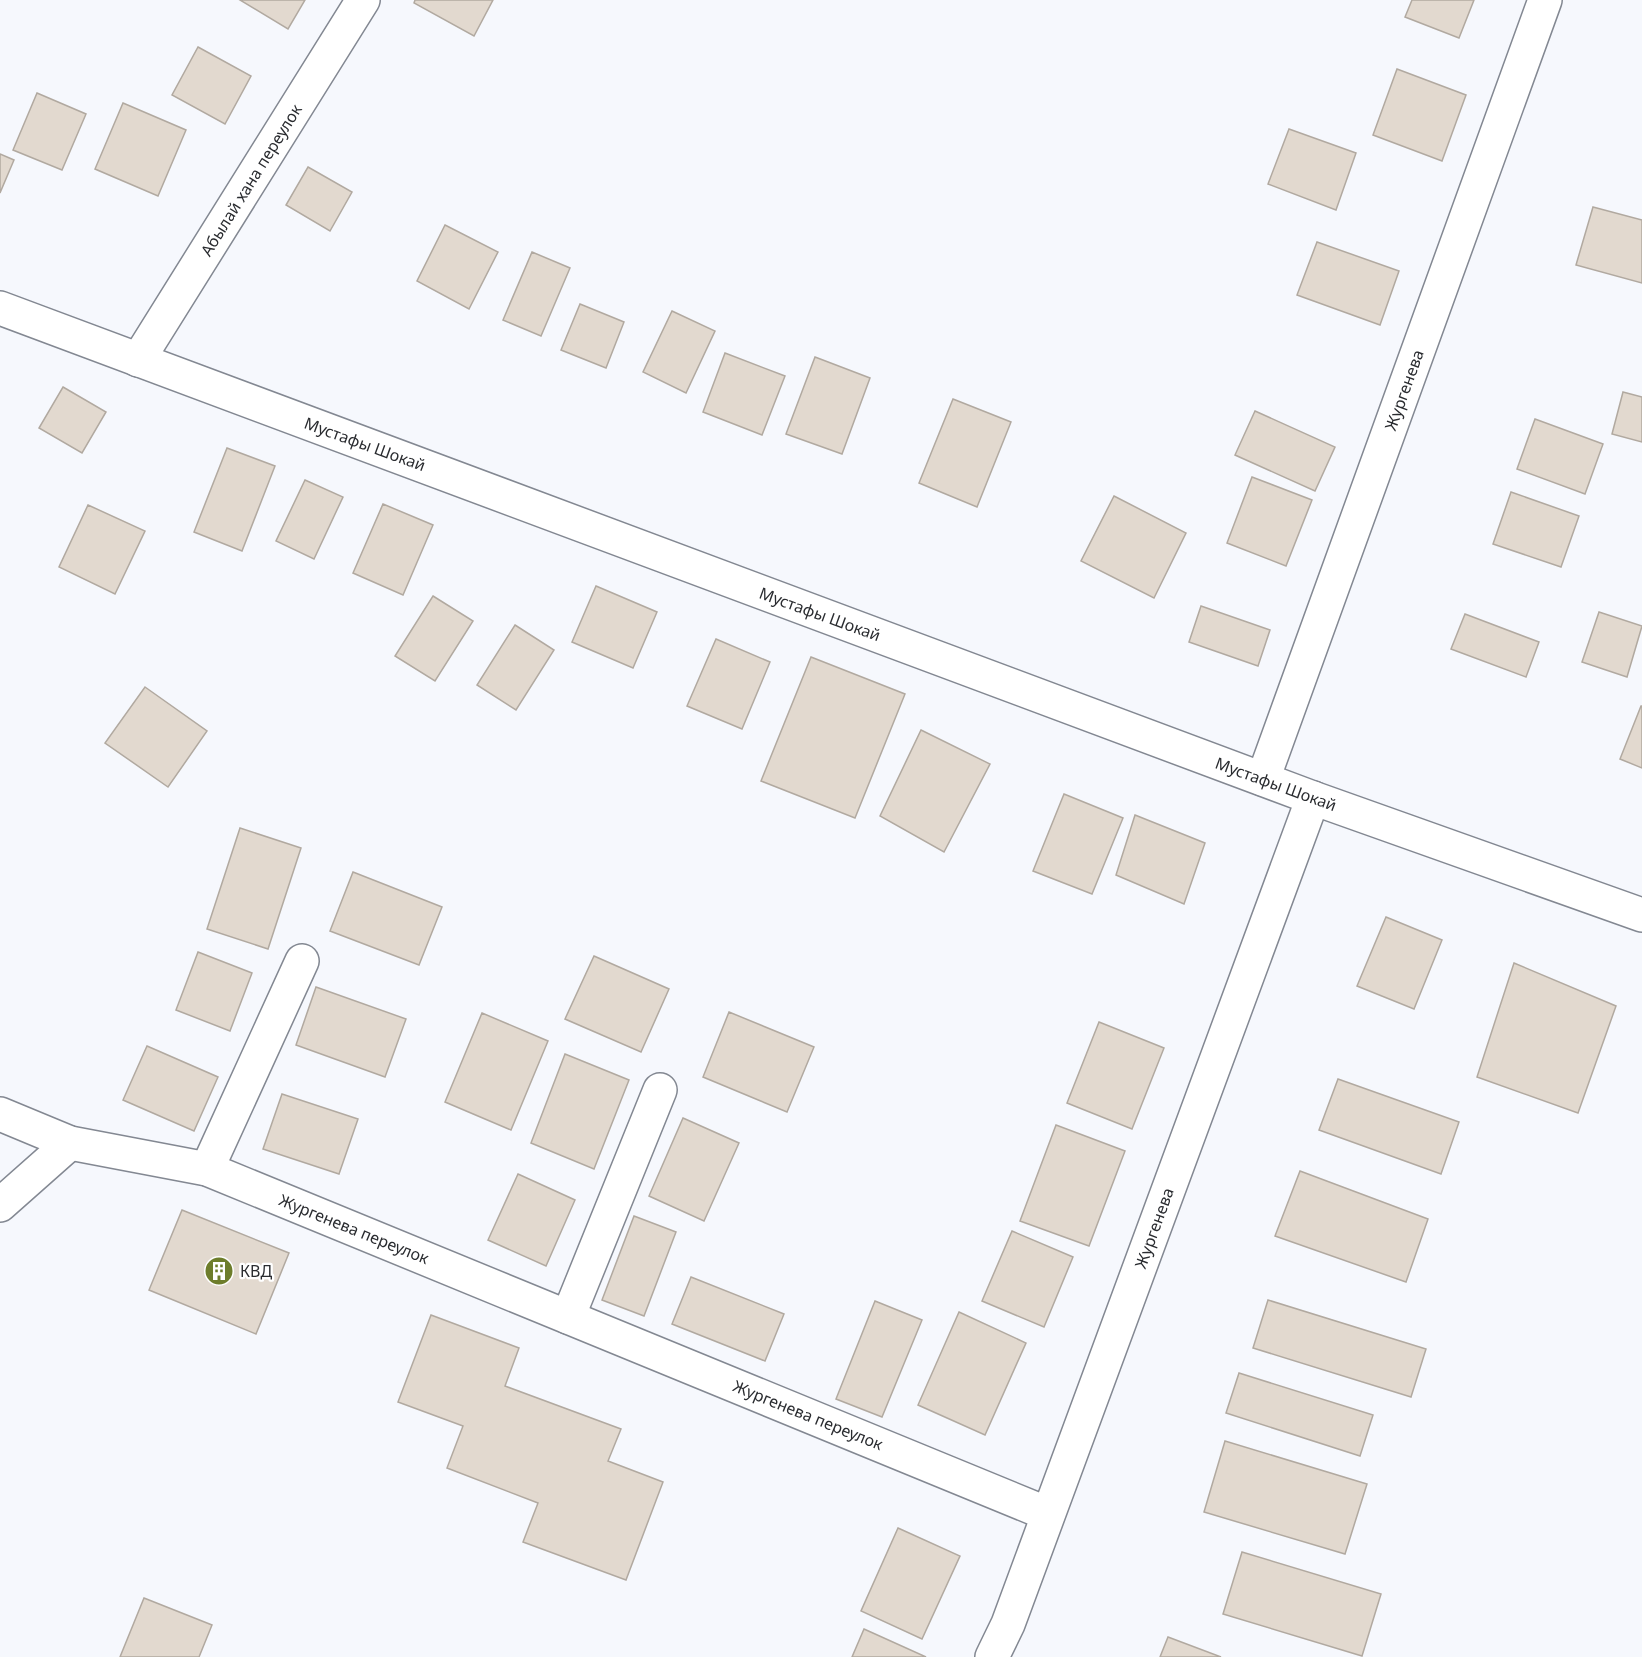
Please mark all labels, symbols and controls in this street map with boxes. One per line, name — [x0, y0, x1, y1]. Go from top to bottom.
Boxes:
street label: Абылай хана переулок — [195, 99, 307, 260]
street label: Жургенева — [1379, 347, 1429, 433]
street label: Мустафы Шокай — [301, 412, 429, 476]
street label: Мустафы Шокай — [756, 582, 884, 646]
street label: Мустафы Шокай — [1212, 752, 1340, 816]
street label: Жургенева — [1129, 1185, 1179, 1271]
street label: Жургенева переулок — [276, 1189, 433, 1269]
building icon: КВД — [203, 1255, 235, 1287]
place label: КВД — [240, 1260, 272, 1282]
street label: Жургенева переулок — [730, 1375, 887, 1455]

